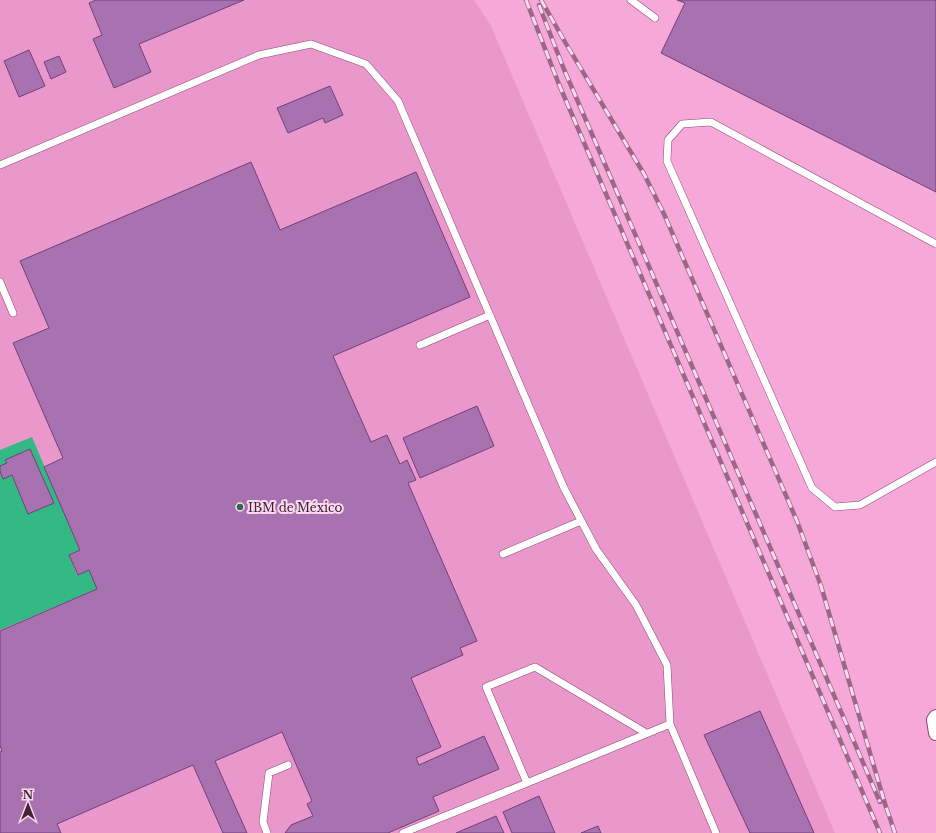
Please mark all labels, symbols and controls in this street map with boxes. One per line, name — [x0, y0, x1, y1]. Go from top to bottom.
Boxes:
place label: IBM de México — [248, 500, 342, 515]
marker: IBM de México — [235, 502, 245, 512]
north arrow — [8, 785, 48, 825]
text: N — [23, 788, 34, 802]

